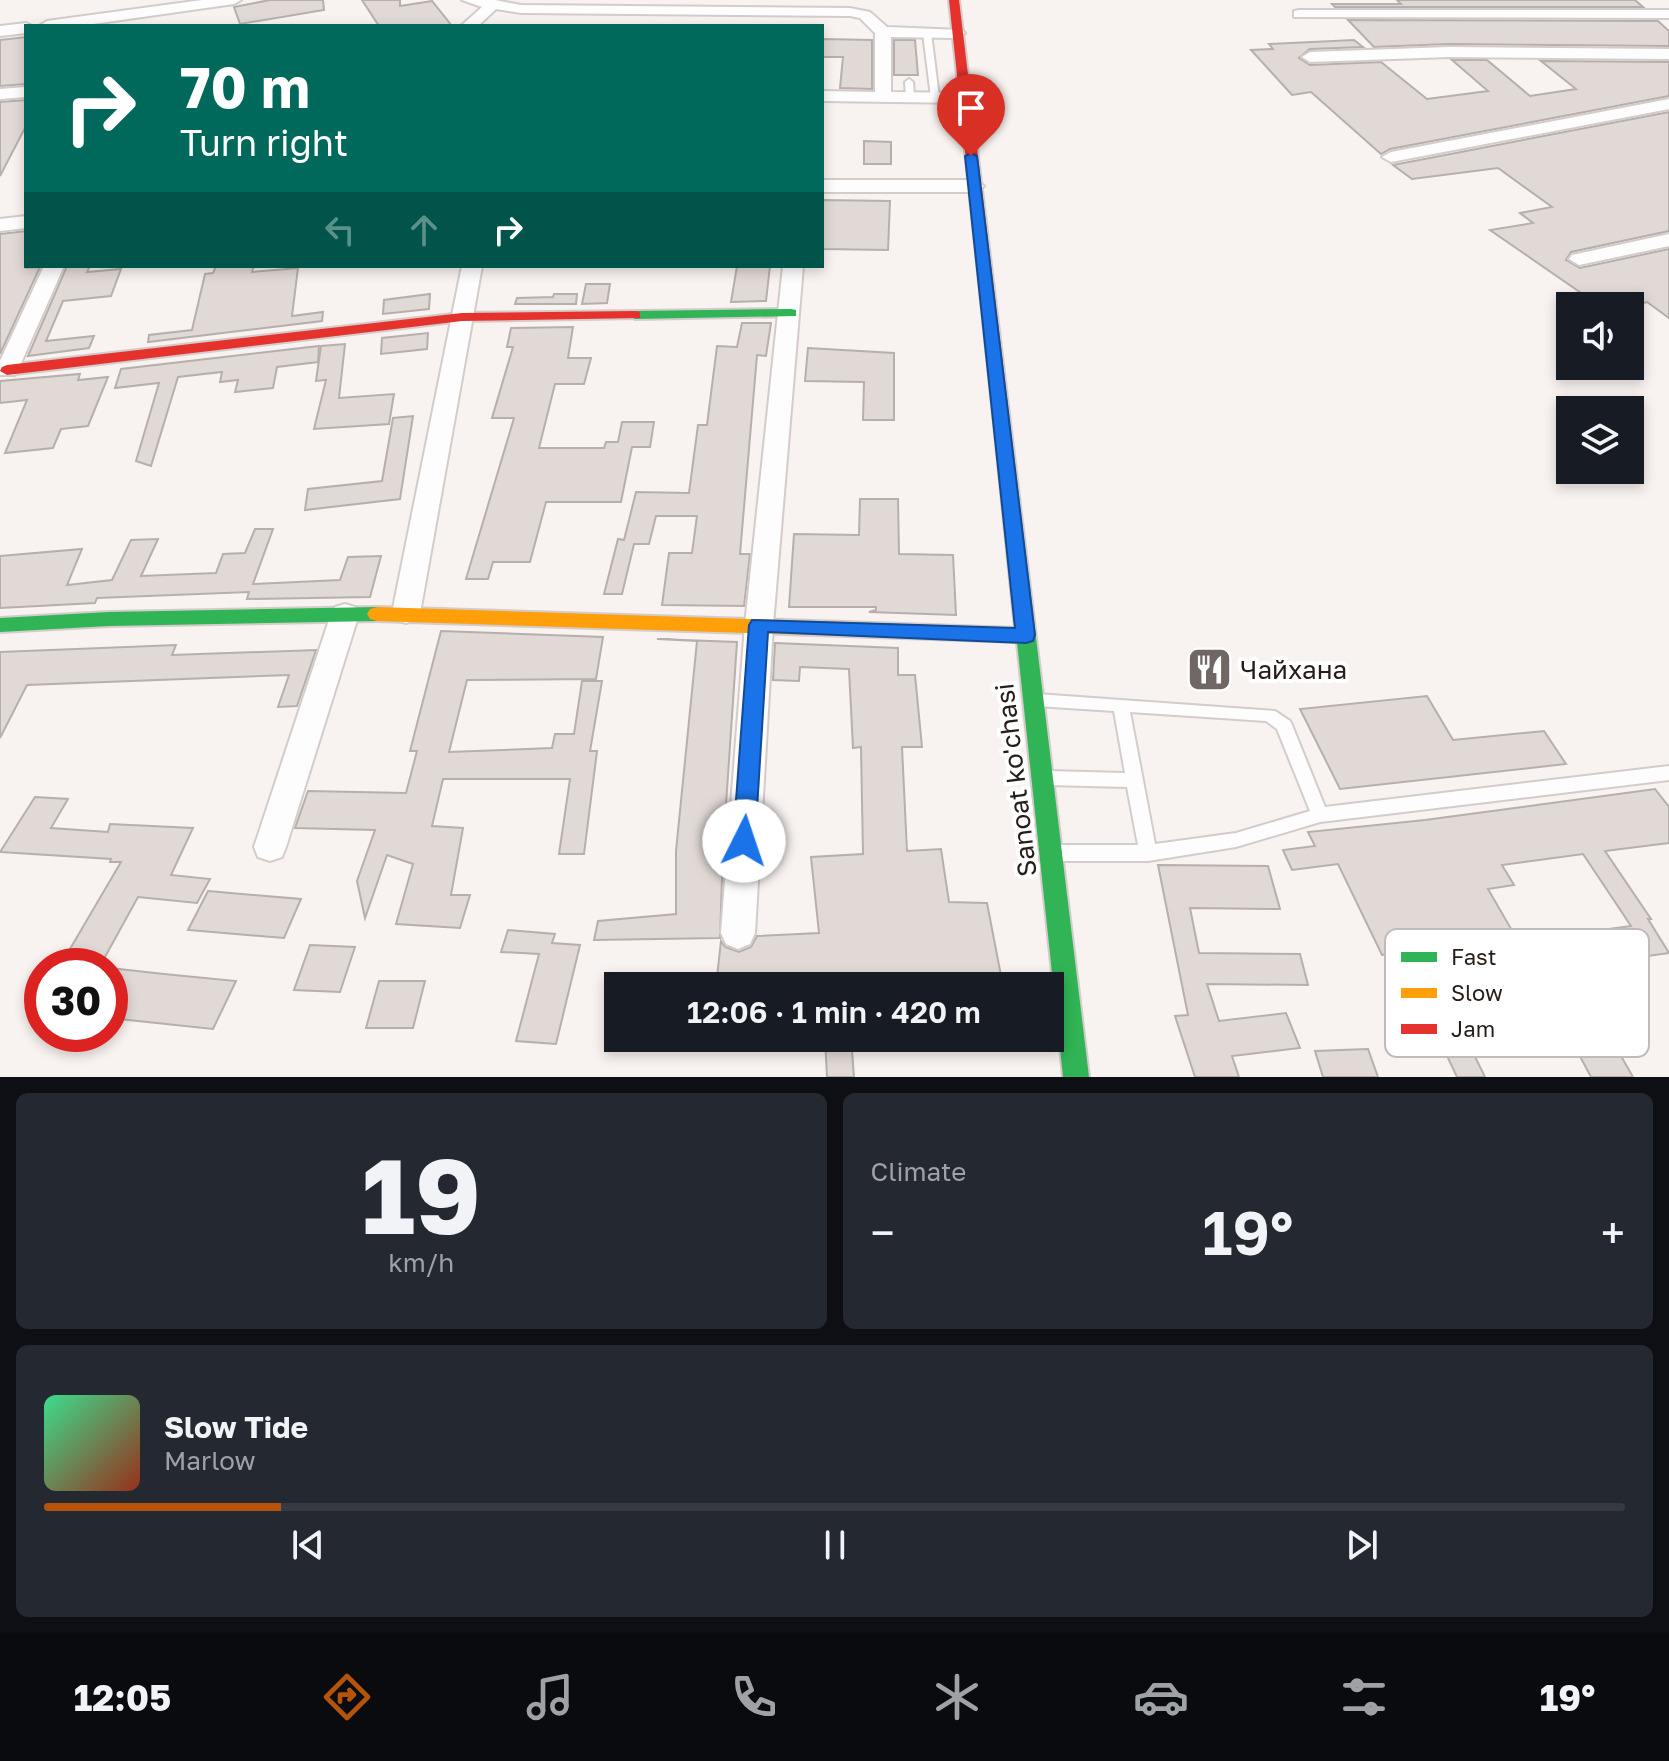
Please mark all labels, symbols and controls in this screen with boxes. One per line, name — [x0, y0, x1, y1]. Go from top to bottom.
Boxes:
text: 70 m — [180, 53, 310, 120]
icon: right — [48, 56, 152, 160]
pin — [937, 74, 1005, 156]
icon: arrive — [949, 86, 993, 130]
text: Turn right — [180, 121, 348, 164]
icon: left — [318, 208, 362, 252]
icon: ahead — [402, 208, 446, 252]
icon: right — [486, 208, 530, 252]
map controls — [1556, 292, 1644, 484]
button: sound — [1556, 292, 1644, 380]
button: layers — [1556, 396, 1644, 484]
restaurant icon: Чайхана — [1185, 646, 1233, 694]
place label: Чайхана — [1240, 654, 1347, 685]
street label: Sanoat ko'chasi — [988, 681, 1043, 879]
position arrow — [702, 799, 786, 883]
legend — [1385, 929, 1649, 1057]
text: Fast — [1451, 943, 1497, 970]
speed limit sign: 30 — [24, 948, 128, 1052]
text: Slow — [1451, 979, 1503, 1006]
text: 12:06 · 1 min · 420 m — [687, 994, 981, 1030]
text: Jam — [1451, 1015, 1495, 1042]
text: 19 — [361, 1132, 481, 1257]
text: Climate — [871, 1156, 966, 1187]
text: 19° — [1202, 1196, 1293, 1268]
text: − — [871, 1206, 895, 1259]
text: + — [1601, 1206, 1625, 1259]
text: km/h — [388, 1247, 454, 1278]
text: Slow Tide — [164, 1409, 308, 1445]
text: Marlow — [164, 1445, 256, 1476]
icon: previous — [286, 1523, 330, 1567]
icon: pause — [813, 1523, 857, 1567]
icon: next — [1340, 1523, 1384, 1567]
icon: directions — [319, 1669, 375, 1725]
icon: music — [522, 1669, 578, 1725]
icon: phone — [726, 1669, 782, 1725]
icon: climate — [929, 1669, 985, 1725]
icon: car — [1133, 1669, 1189, 1725]
icon: filters — [1336, 1669, 1392, 1725]
text: 12:05 — [74, 1676, 171, 1719]
text: 19° — [1540, 1676, 1595, 1719]

